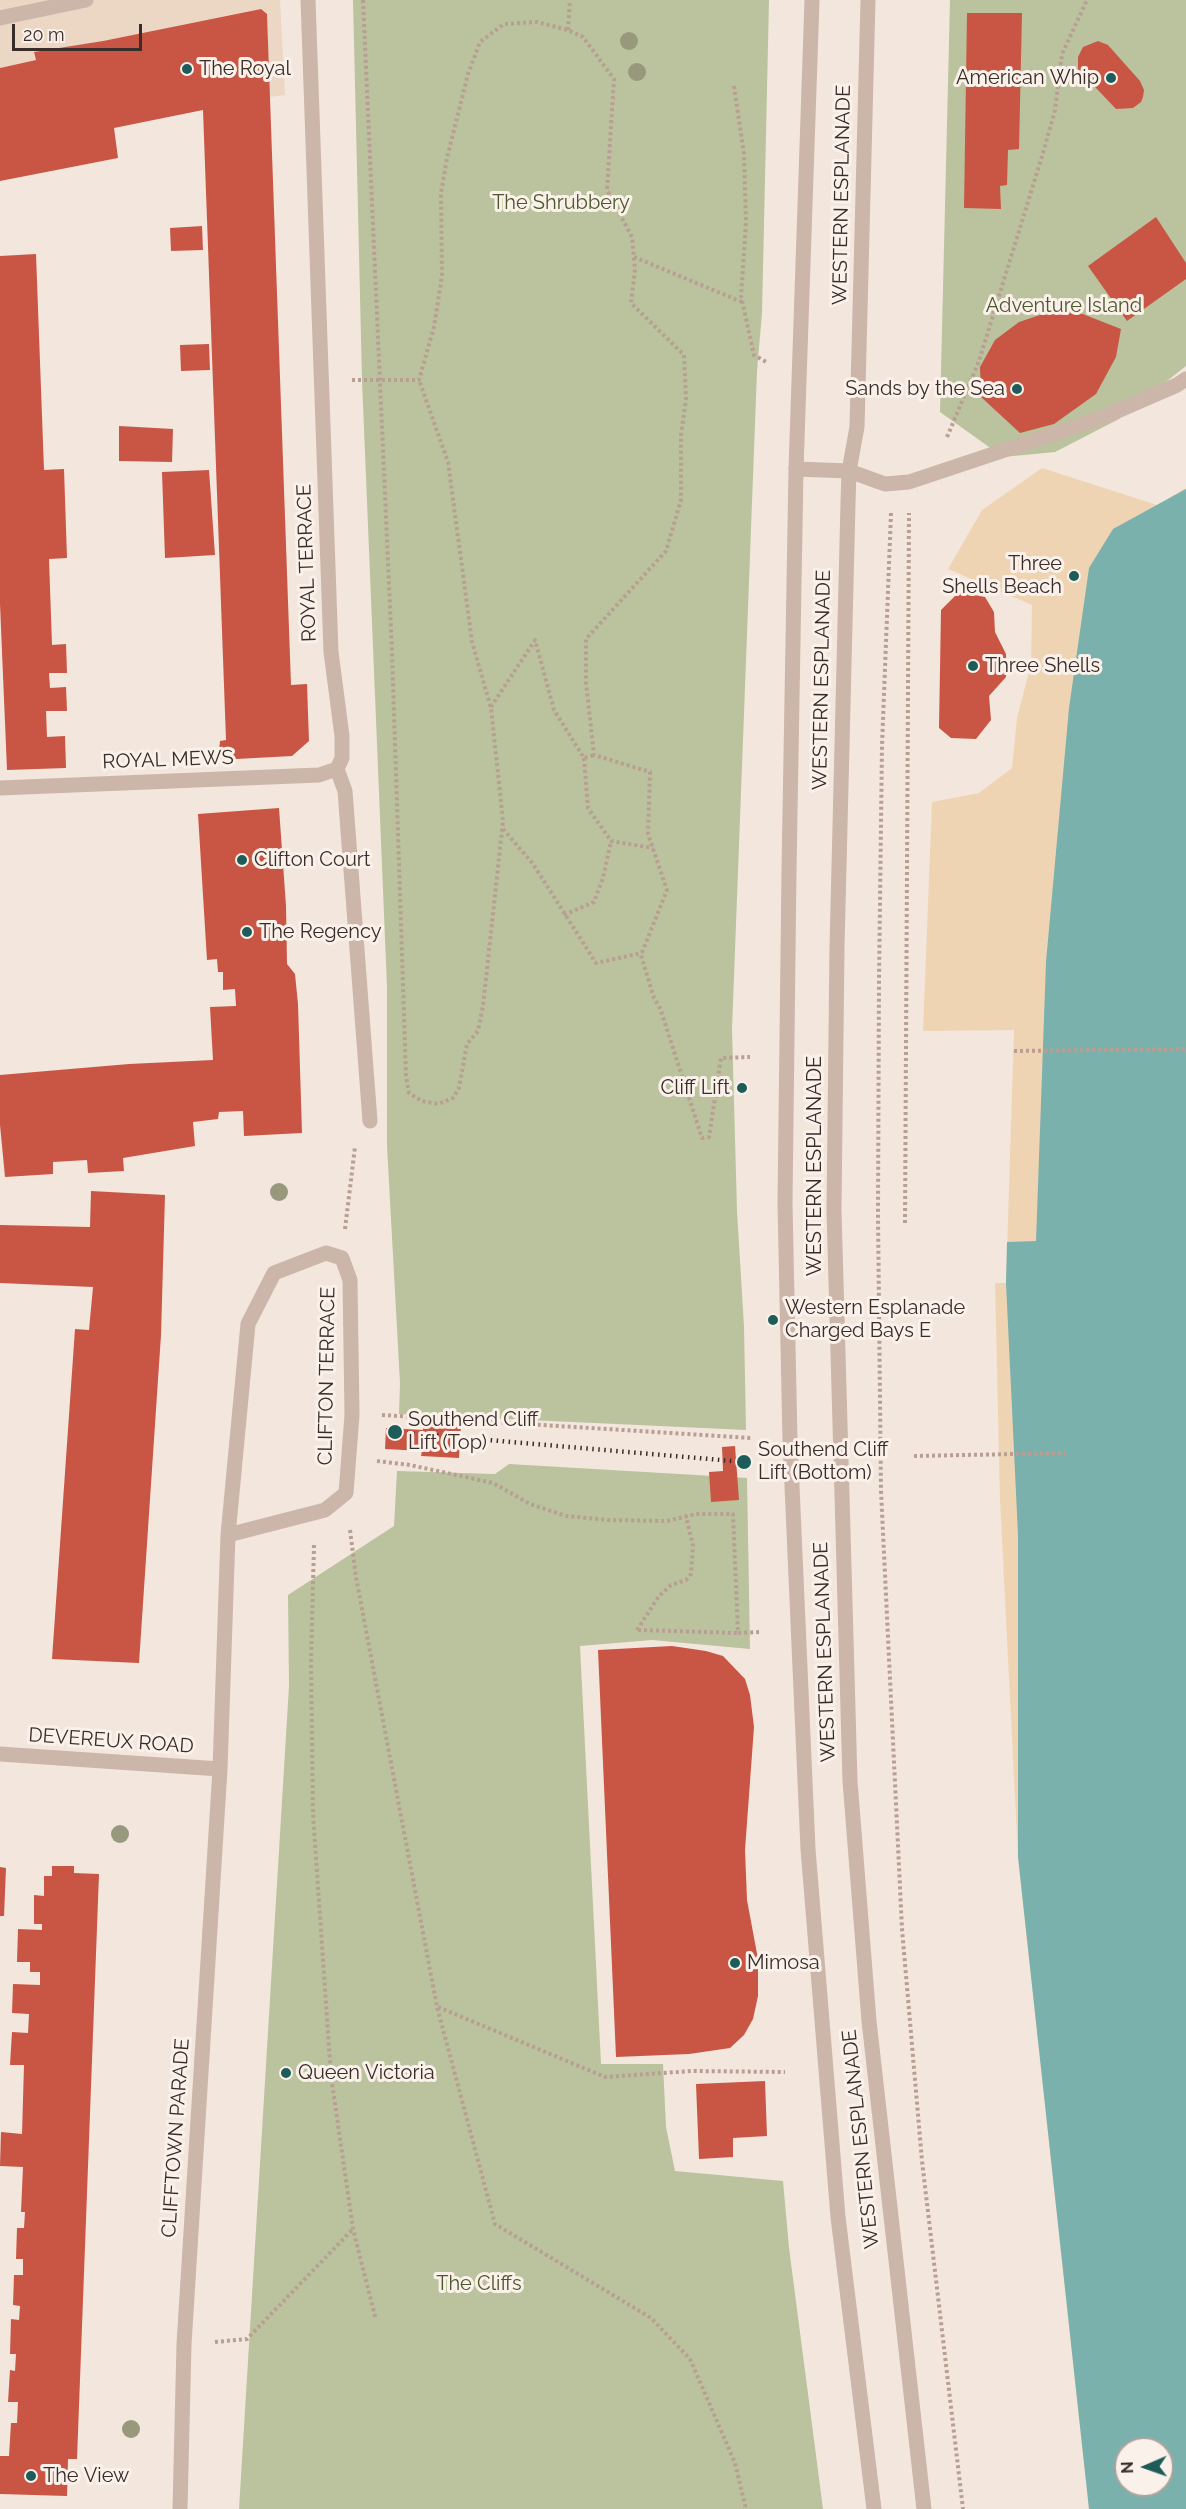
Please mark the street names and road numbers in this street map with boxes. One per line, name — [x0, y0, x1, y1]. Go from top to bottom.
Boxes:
street label: WESTERN ESPLANADE — [828, 85, 856, 305]
street label: ROYAL TERRACE — [292, 484, 322, 642]
street label: WESTERN ESPLANADE — [808, 570, 836, 790]
street label: ROYAL MEWS — [102, 746, 234, 774]
street label: WESTERN ESPLANADE — [803, 1056, 827, 1276]
street label: CLIFTON TERRACE — [313, 1286, 341, 1466]
street label: WESTERN ESPLANADE — [809, 1541, 841, 1763]
street label: DEVEREUX ROAD — [28, 1723, 194, 1759]
street label: WESTERN ESPLANADE — [838, 2028, 884, 2250]
street label: CLIFFTOWN PARADE — [157, 2038, 195, 2238]

